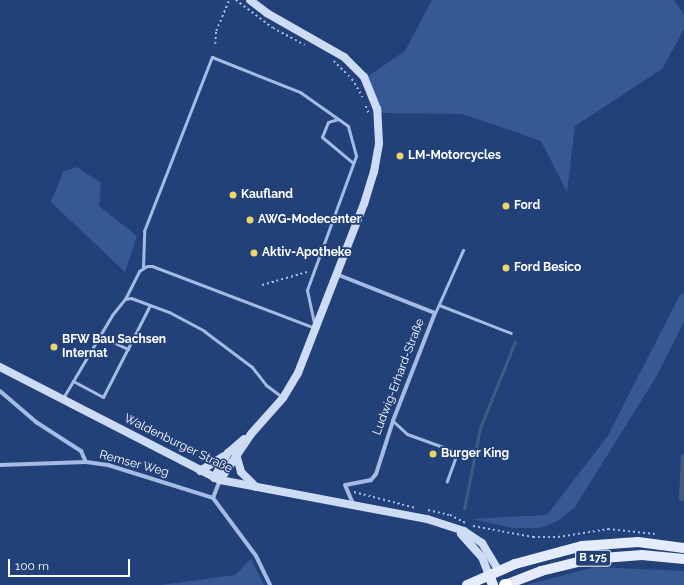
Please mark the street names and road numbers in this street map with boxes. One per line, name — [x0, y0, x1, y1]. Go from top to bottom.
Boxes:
street label: Ludwig-Erhard-Straße — [370, 317, 428, 437]
street label: Waldenburger Straße — [121, 411, 235, 477]
street label: Remser Weg — [97, 448, 171, 480]
road number: B 175 — [575, 549, 611, 567]

